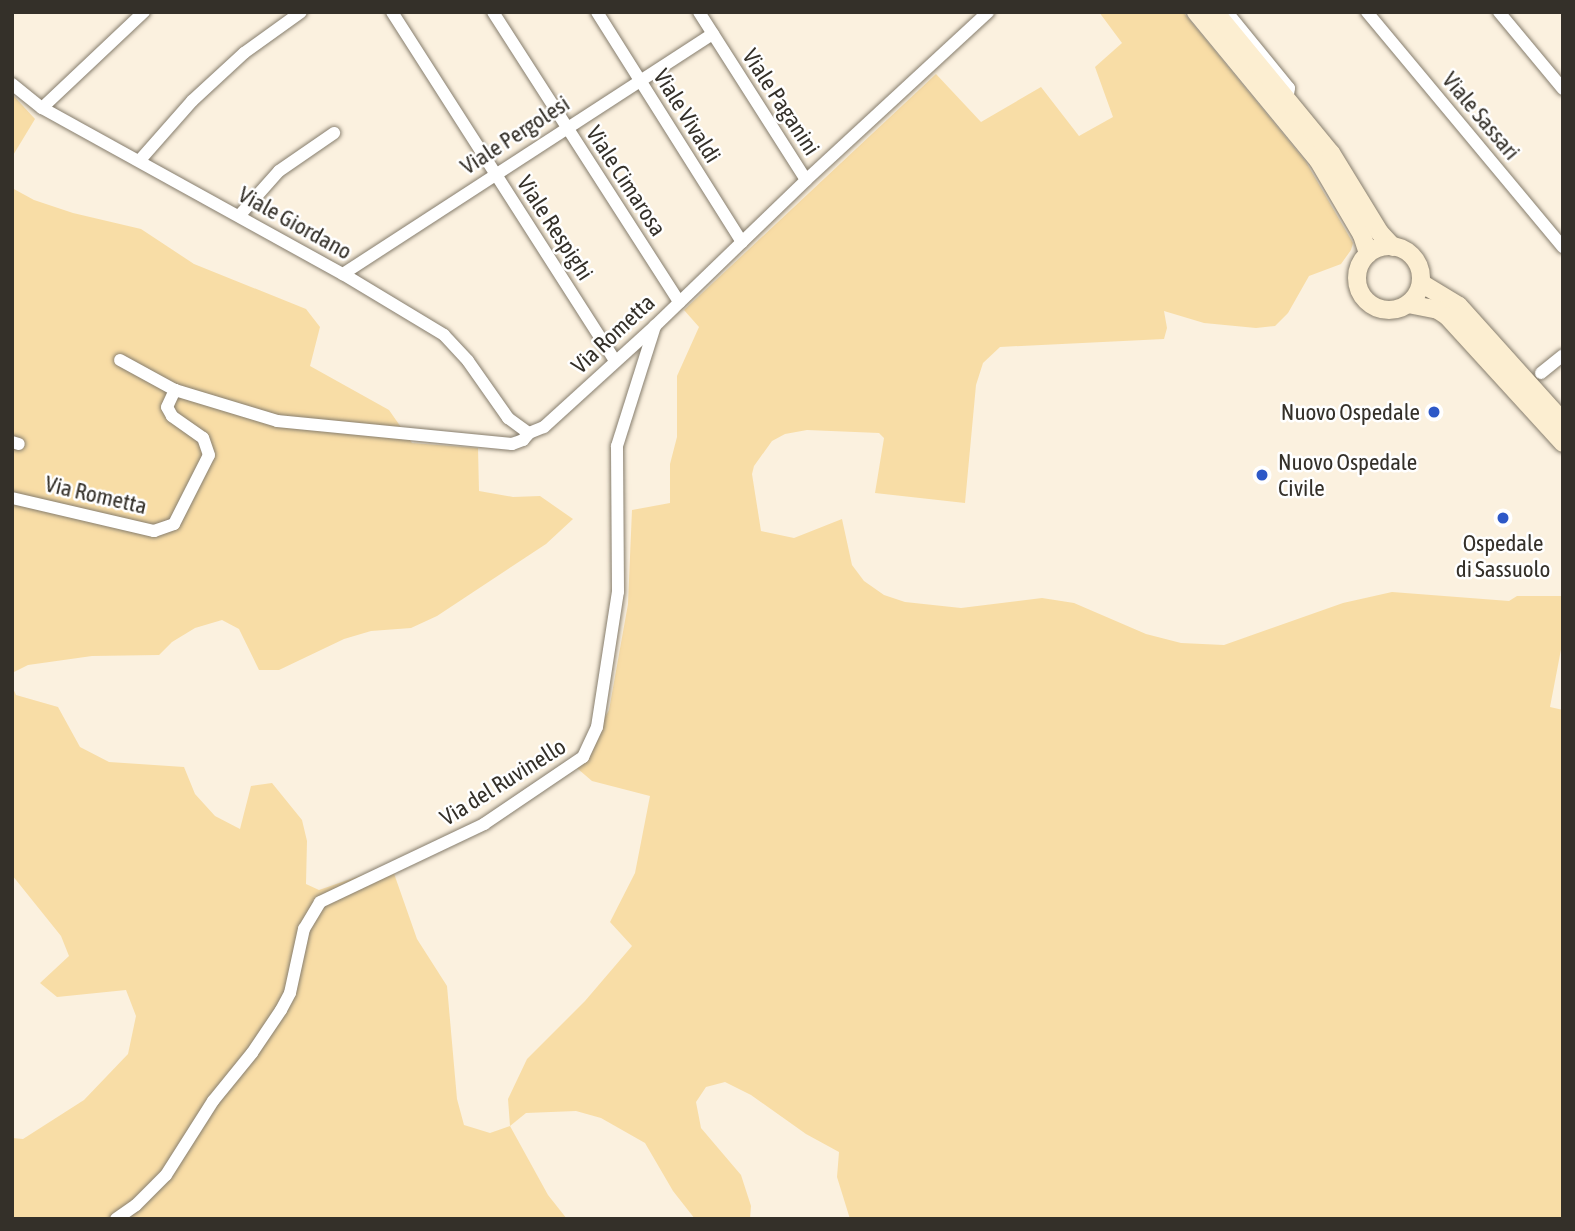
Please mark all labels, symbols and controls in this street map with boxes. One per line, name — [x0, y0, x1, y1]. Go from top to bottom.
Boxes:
street label: Viale Paganini — [736, 44, 826, 160]
street label: Viale Vivaldi — [647, 64, 727, 168]
street label: Viale Sassari — [1436, 67, 1526, 165]
street label: Viale Pergolesi — [455, 90, 575, 180]
street label: Viale Cimarosa — [580, 121, 672, 241]
street label: Viale Respighi — [511, 170, 599, 286]
street label: Viale Giordano — [233, 181, 357, 265]
street label: Via Rometta — [566, 289, 660, 379]
place label: Nuovo Ospedale — [1281, 398, 1420, 426]
marker: Nuovo Ospedale — [1426, 404, 1442, 420]
place label: Nuovo Ospedale Civile — [1278, 448, 1417, 502]
marker: Nuovo Ospedale Civile — [1252, 465, 1272, 485]
street label: Via Rometta — [42, 470, 150, 520]
marker: Ospedale di Sassuolo — [1495, 510, 1511, 526]
place label: Ospedale di Sassuolo — [1456, 529, 1550, 583]
street label: Via del Ruvinello — [435, 732, 571, 832]

